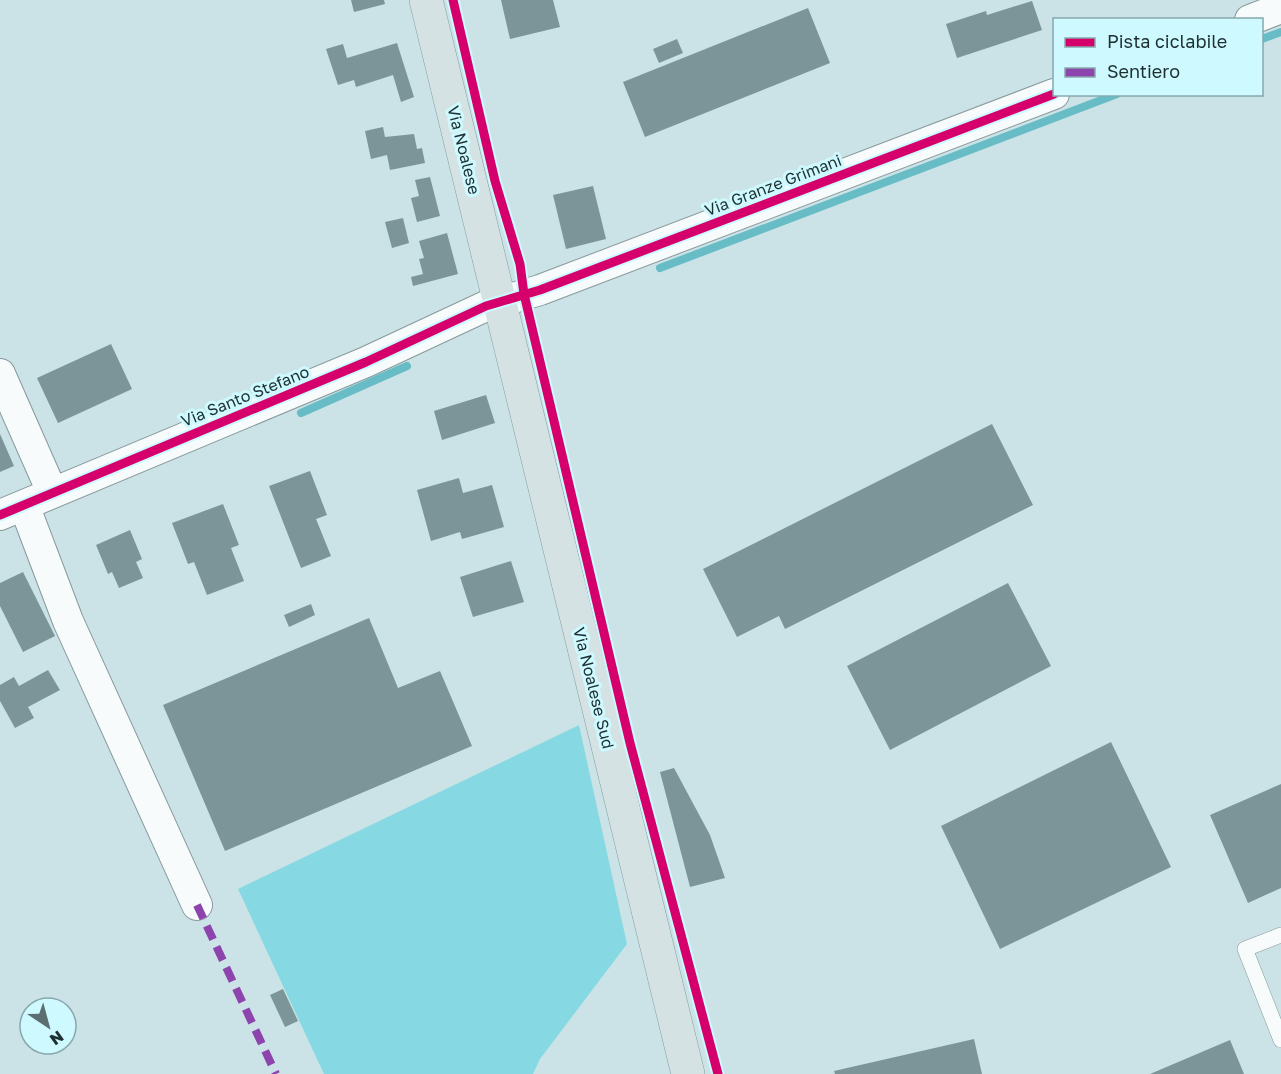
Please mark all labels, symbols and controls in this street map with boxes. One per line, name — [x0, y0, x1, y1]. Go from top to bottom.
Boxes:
legend — [1053, 18, 1263, 96]
text: Pista ciclabile — [1107, 30, 1227, 52]
text: Sentiero — [1107, 60, 1180, 82]
street label: Via Noalese — [443, 104, 485, 196]
street label: Via Granze Grimani — [702, 150, 844, 220]
street label: Via Santo Stefano — [178, 361, 312, 431]
street label: Via Noalese Sud — [569, 625, 619, 751]
north arrow — [18, 996, 78, 1056]
text: N — [46, 1026, 68, 1050]

